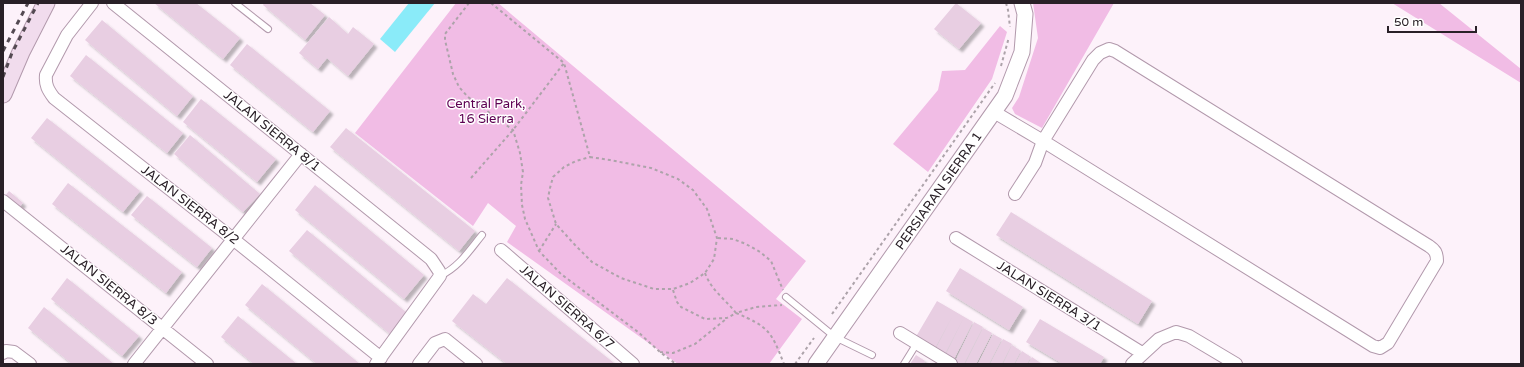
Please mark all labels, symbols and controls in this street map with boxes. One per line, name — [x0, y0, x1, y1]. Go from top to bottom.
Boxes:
scale bar — [1388, 8, 1476, 34]
text: 50 m — [1394, 15, 1423, 29]
street label: JALAN SIERRA 8/1 — [220, 87, 324, 175]
park label: Central Park, 16 Sierra — [447, 96, 525, 127]
street label: PERSIARAN SIERRA 1 — [892, 129, 986, 253]
street label: JALAN SIERRA 8/2 — [138, 162, 242, 248]
street label: JALAN SIERRA 8/3 — [57, 241, 161, 329]
street label: JALAN SIERRA 3/1 — [994, 257, 1104, 335]
street label: JALAN SIERRA 6/7 — [516, 261, 618, 353]

